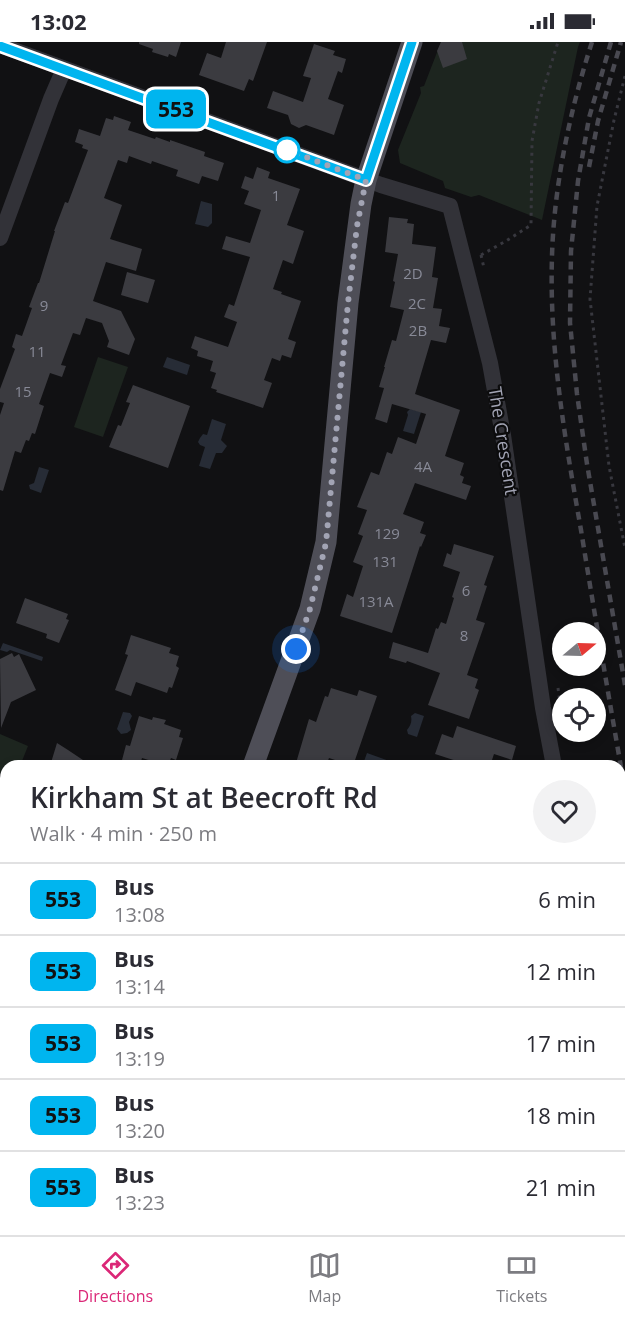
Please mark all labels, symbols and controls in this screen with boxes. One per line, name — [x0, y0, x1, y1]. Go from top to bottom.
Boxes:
text: 13:02 — [30, 6, 87, 36]
line badge: 553 — [142, 90, 210, 128]
text: 553 — [158, 95, 194, 123]
unlabelled marker — [274, 137, 300, 163]
house number: 1 — [272, 185, 280, 205]
house number: 2D — [403, 263, 423, 283]
house number: 2C — [408, 293, 426, 313]
house number: 9 — [40, 295, 48, 315]
house number: 2B — [409, 320, 427, 340]
house number: 11 — [28, 341, 46, 361]
house number: 15 — [14, 381, 32, 401]
street label: The Crescent — [484, 385, 524, 497]
house number: 4A — [414, 456, 433, 476]
house number: 129 — [374, 523, 400, 543]
house number: 131 — [372, 551, 398, 571]
house number: 6 — [462, 580, 470, 600]
house number: 131A — [358, 591, 394, 611]
north arrow — [552, 622, 606, 676]
map controls — [552, 622, 606, 742]
house number: 8 — [460, 625, 468, 645]
your location — [281, 634, 311, 664]
button: locate — [552, 688, 606, 742]
text: Kirkham St at Beecroft Rd — [30, 778, 378, 816]
button: heart — [533, 780, 596, 843]
text: Walk · 4 min · 250 m — [30, 820, 217, 847]
text: Bus — [114, 871, 154, 901]
text: 6 min — [538, 884, 596, 914]
text: 553 — [45, 885, 81, 913]
text: 13:08 — [114, 901, 165, 928]
text: Bus — [114, 943, 154, 973]
text: 12 min — [526, 956, 596, 986]
text: 553 — [45, 957, 81, 985]
text: 13:14 — [114, 973, 165, 1000]
text: Bus — [114, 1015, 154, 1045]
text: 17 min — [526, 1028, 596, 1058]
text: 553 — [45, 1029, 81, 1057]
text: 13:19 — [114, 1045, 165, 1072]
text: Bus — [114, 1087, 154, 1117]
text: 18 min — [526, 1100, 596, 1130]
text: 553 — [45, 1101, 81, 1129]
text: 13:20 — [114, 1117, 165, 1144]
text: Bus — [114, 1159, 154, 1189]
text: 21 min — [526, 1172, 596, 1202]
text: 553 — [45, 1173, 81, 1201]
text: 13:23 — [114, 1189, 165, 1216]
tab: Directions — [78, 1249, 153, 1307]
tab: Map — [308, 1249, 341, 1307]
tab: Tickets — [496, 1249, 547, 1307]

